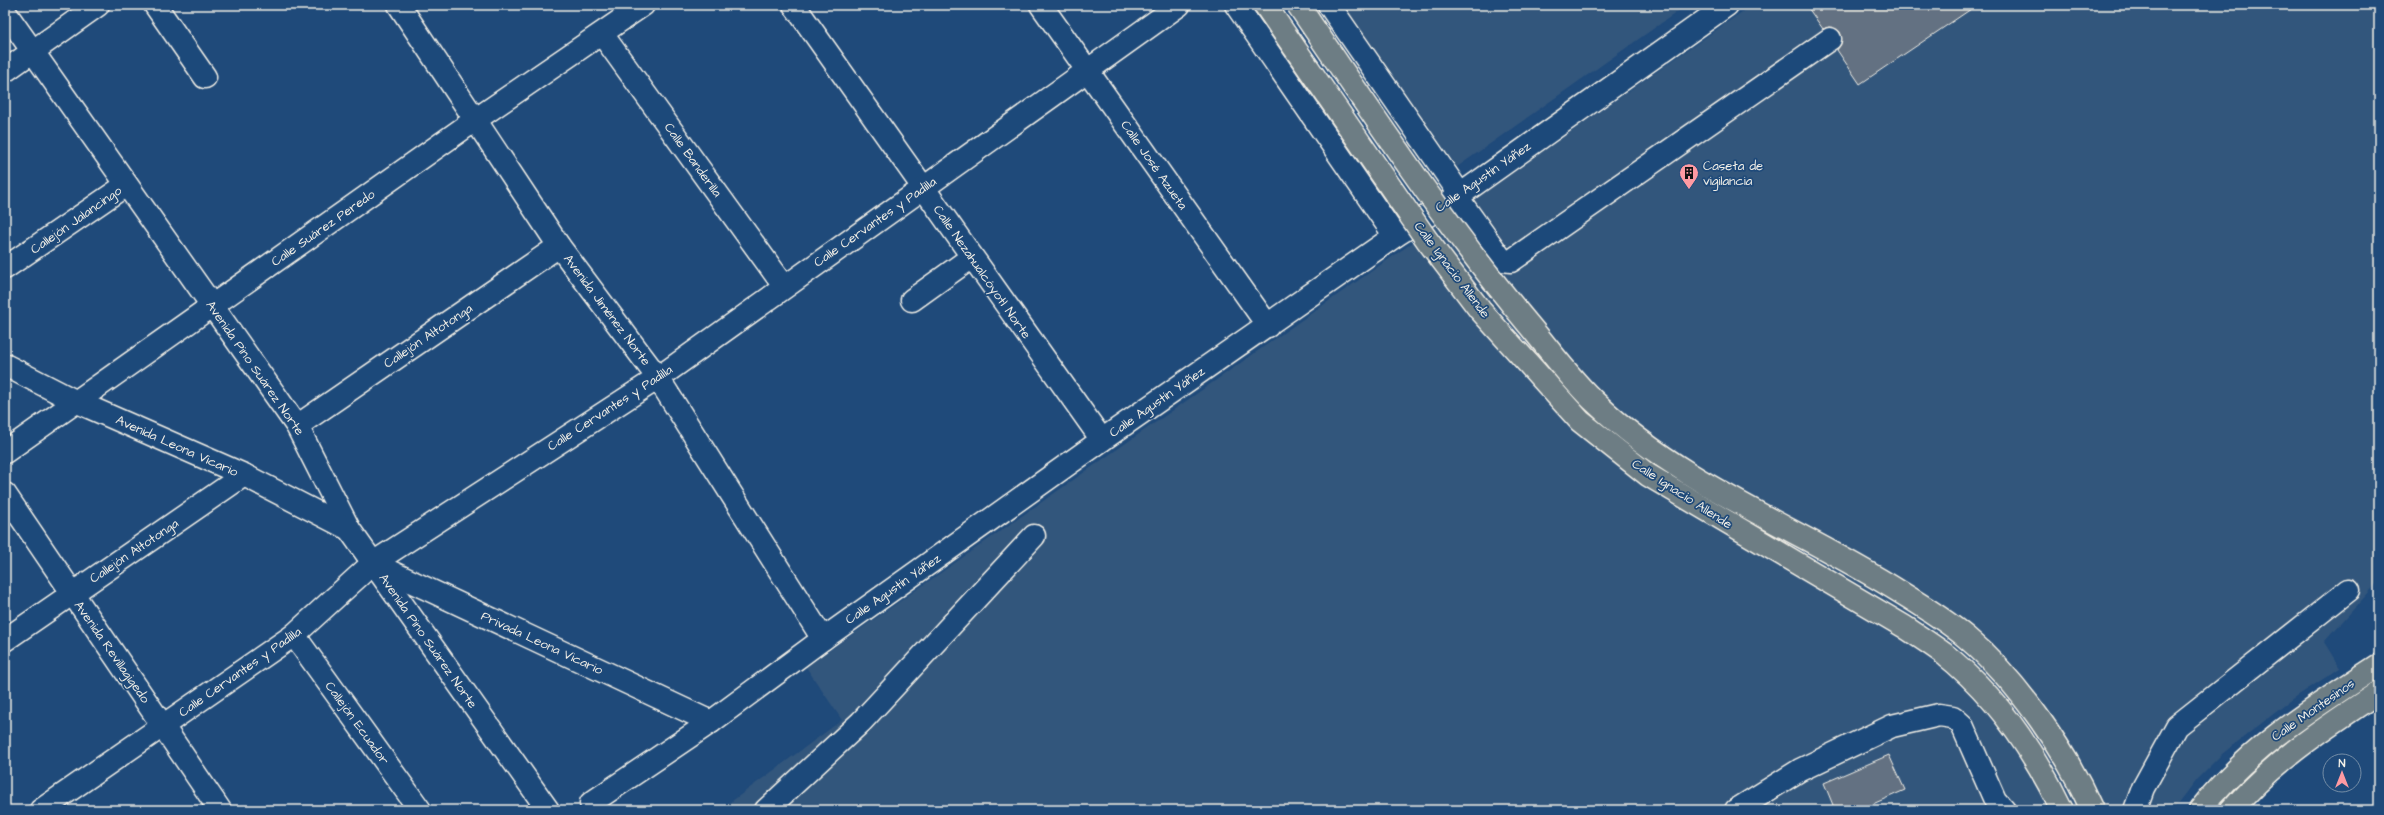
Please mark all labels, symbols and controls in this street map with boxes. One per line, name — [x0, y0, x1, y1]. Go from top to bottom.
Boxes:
street label: Calle José Azueta — [1116, 117, 1192, 214]
street label: Calle Banderilla — [660, 119, 726, 201]
street label: Calle Agustín Yáñez — [1432, 137, 1535, 218]
place label: Caseta de vigilancia — [1703, 157, 1763, 191]
building icon: Caseta de vigilancia — [1678, 162, 1700, 190]
street label: Calle Cervantes y Padilla — [810, 173, 941, 272]
street label: Callejón Jalancingo — [27, 181, 126, 259]
street label: Calle Suárez Peredo — [267, 185, 379, 271]
street label: Calle Nezahualcóyotl Norte — [928, 202, 1035, 343]
street label: Calle Ignacio Allende — [1409, 218, 1494, 322]
street label: Avenida Jiménez Norte — [559, 251, 655, 369]
street label: Avenida Pino Suárez Norte — [202, 297, 308, 439]
street label: Callejón Altotonga — [380, 299, 477, 373]
street label: Calle Cervantes y Padilla — [544, 360, 677, 456]
street label: Calle Agustín Yáñez — [1106, 362, 1209, 443]
street label: Avenida Leona Vicario — [113, 411, 242, 481]
street label: Calle Ignacio Allende — [1628, 455, 1736, 534]
street label: Callejón Altotonga — [86, 514, 183, 588]
street label: Calle Agustín Yáñez — [842, 549, 945, 630]
street label: Avenida Pino Suárez Norte — [375, 570, 481, 712]
street label: Avenida Revillagigedo — [69, 597, 155, 708]
street label: Privada Leona Vicario — [478, 607, 606, 679]
street label: Calle Cervantes y Padilla — [175, 623, 306, 722]
street label: Calle Montesinos — [2268, 674, 2359, 745]
street label: Callejón Ecuador — [321, 678, 393, 768]
north arrow — [2322, 753, 2362, 793]
text: N — [2339, 756, 2346, 771]

